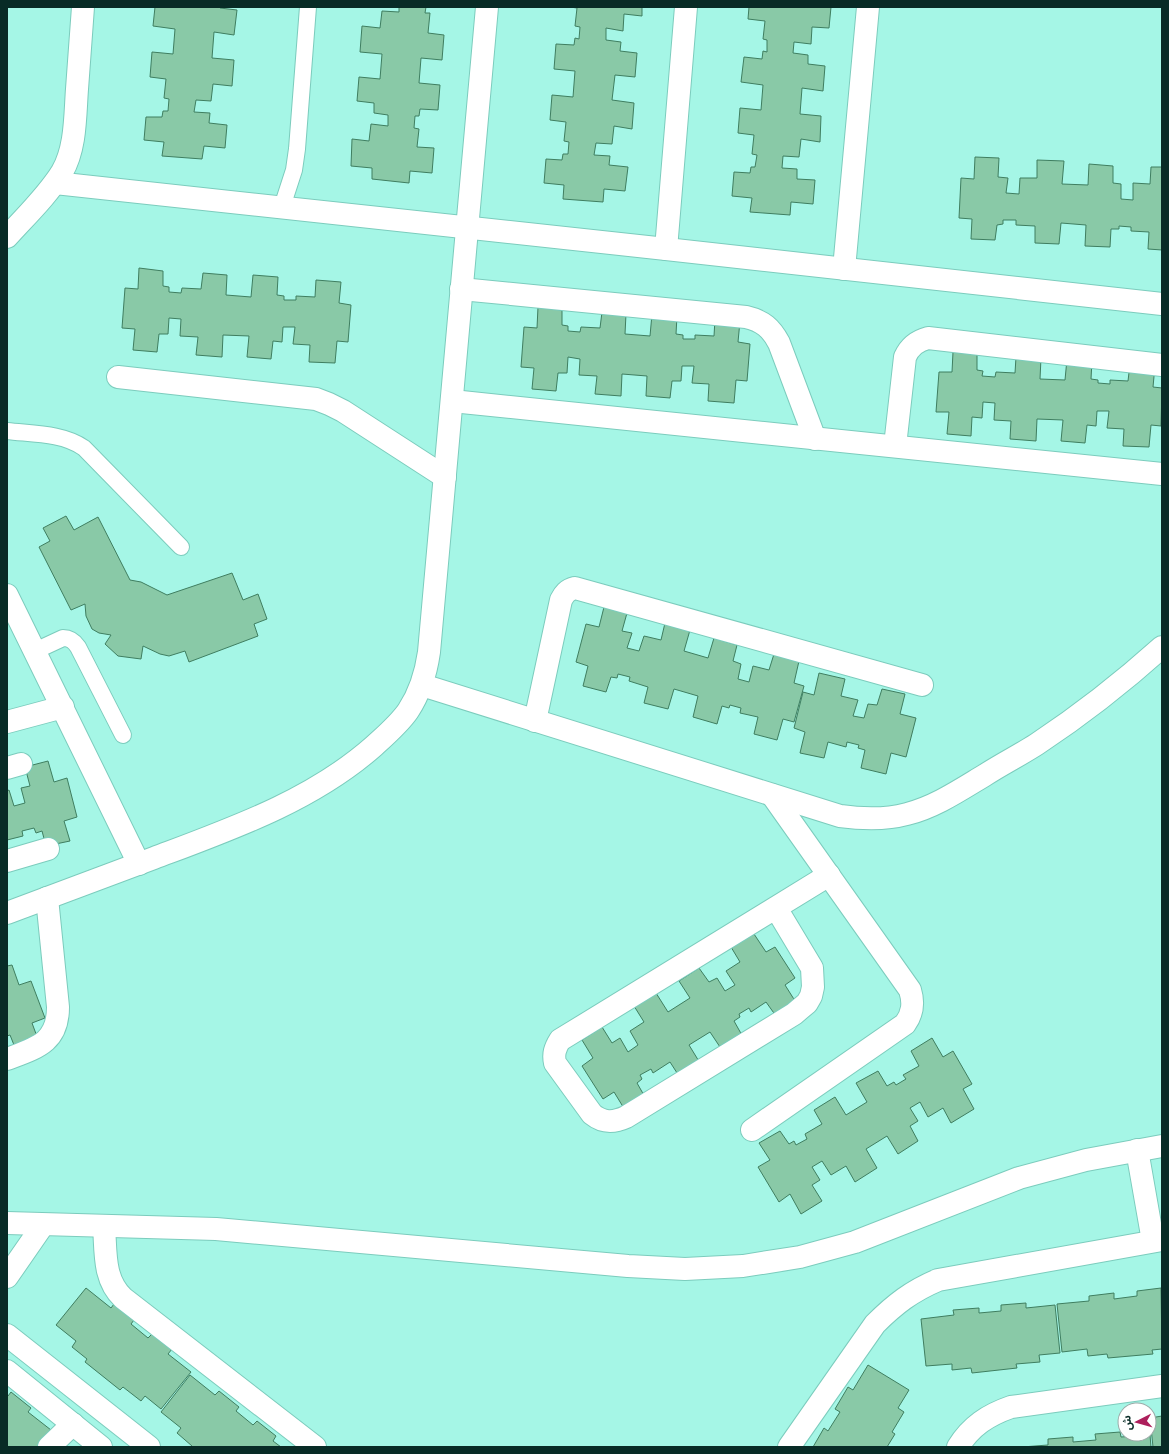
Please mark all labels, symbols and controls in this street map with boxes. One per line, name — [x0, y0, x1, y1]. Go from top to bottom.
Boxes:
north arrow — [1117, 1402, 1157, 1442]
text: ش — [1120, 1415, 1135, 1431]

